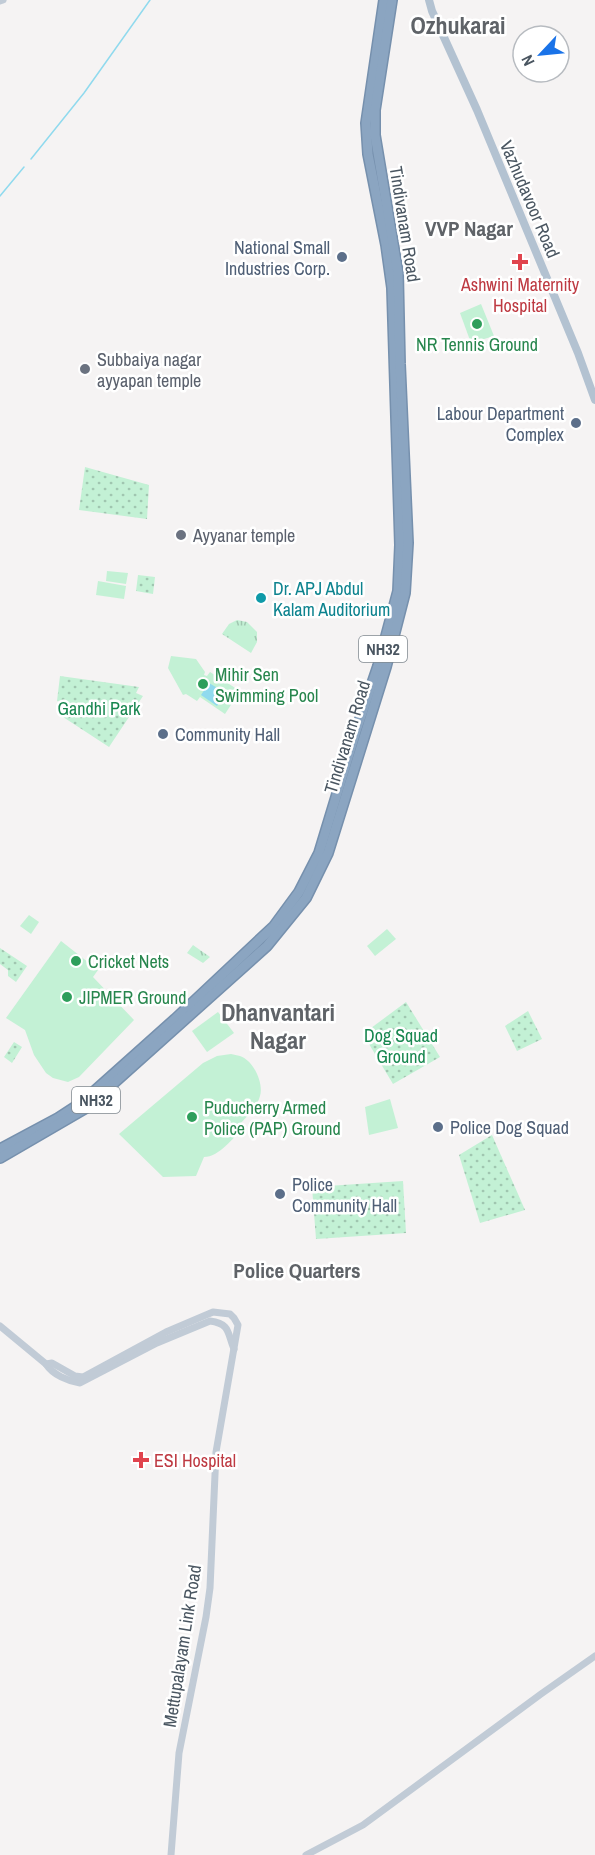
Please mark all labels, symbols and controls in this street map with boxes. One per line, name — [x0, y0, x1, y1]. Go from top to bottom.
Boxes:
district label: Ozhukarai — [410, 9, 506, 41]
north arrow — [511, 24, 571, 84]
text: N — [516, 51, 539, 70]
street label: Vazhudavoor Road — [494, 136, 566, 262]
street label: Tindivanam Road — [384, 164, 426, 284]
district label: VVP Nagar — [425, 214, 513, 243]
place label: National Small Industries Corp. — [225, 235, 330, 281]
marker: National Small Industries Corp. — [335, 250, 349, 264]
marker: Ashwini Maternity Hospital — [511, 253, 529, 271]
place label: Ashwini Maternity Hospital — [460, 272, 580, 318]
marker: NR Tennis Ground — [470, 317, 484, 331]
place label: NR Tennis Ground — [416, 332, 538, 357]
place label: Subbaiya nagar ayyapan temple — [97, 347, 201, 393]
marker: Subbaiya nagar ayyapan temple — [78, 362, 92, 376]
place label: Labour Department Complex — [437, 401, 565, 447]
marker: Labour Department Complex — [569, 416, 583, 430]
place label: Ayyanar temple — [192, 523, 295, 548]
marker: Ayyanar temple — [174, 528, 188, 542]
place label: Dr. APJ Abdul Kalam Auditorium — [273, 576, 390, 622]
marker: Dr. APJ Abdul Kalam Auditorium — [254, 591, 268, 605]
road number: NH32 — [359, 636, 407, 662]
place label: Mihir Sen Swimming Pool — [215, 662, 318, 708]
marker: Mihir Sen Swimming Pool — [196, 677, 210, 691]
street label: Tindivanam Road — [318, 677, 376, 797]
park label: Gandhi Park — [58, 696, 141, 721]
place label: Community Hall — [175, 722, 280, 747]
marker: Community Hall — [156, 727, 170, 741]
place label: Cricket Nets — [88, 949, 169, 974]
marker: Cricket Nets — [69, 954, 83, 968]
place label: JIPMER Ground — [79, 985, 186, 1010]
marker: JIPMER Ground — [60, 990, 74, 1004]
district label: Dhanvantari Nagar — [221, 996, 335, 1056]
park label: Dog Squad Ground — [364, 1023, 438, 1069]
road number: NH32 — [72, 1087, 120, 1113]
place label: Puducherry Armed Police (PAP) Ground — [204, 1095, 341, 1141]
marker: Puducherry Armed Police (PAP) Ground — [185, 1110, 199, 1124]
place label: Police Dog Squad — [450, 1115, 569, 1140]
marker: Police Dog Squad — [431, 1120, 445, 1134]
place label: Police Community Hall — [292, 1172, 397, 1218]
marker: Police Community Hall — [273, 1187, 287, 1201]
district label: Police Quarters — [233, 1256, 361, 1285]
place label: ESI Hospital — [154, 1448, 236, 1473]
marker: ESI Hospital — [132, 1451, 150, 1469]
street label: Mettupalayam Link Road — [157, 1563, 207, 1729]

